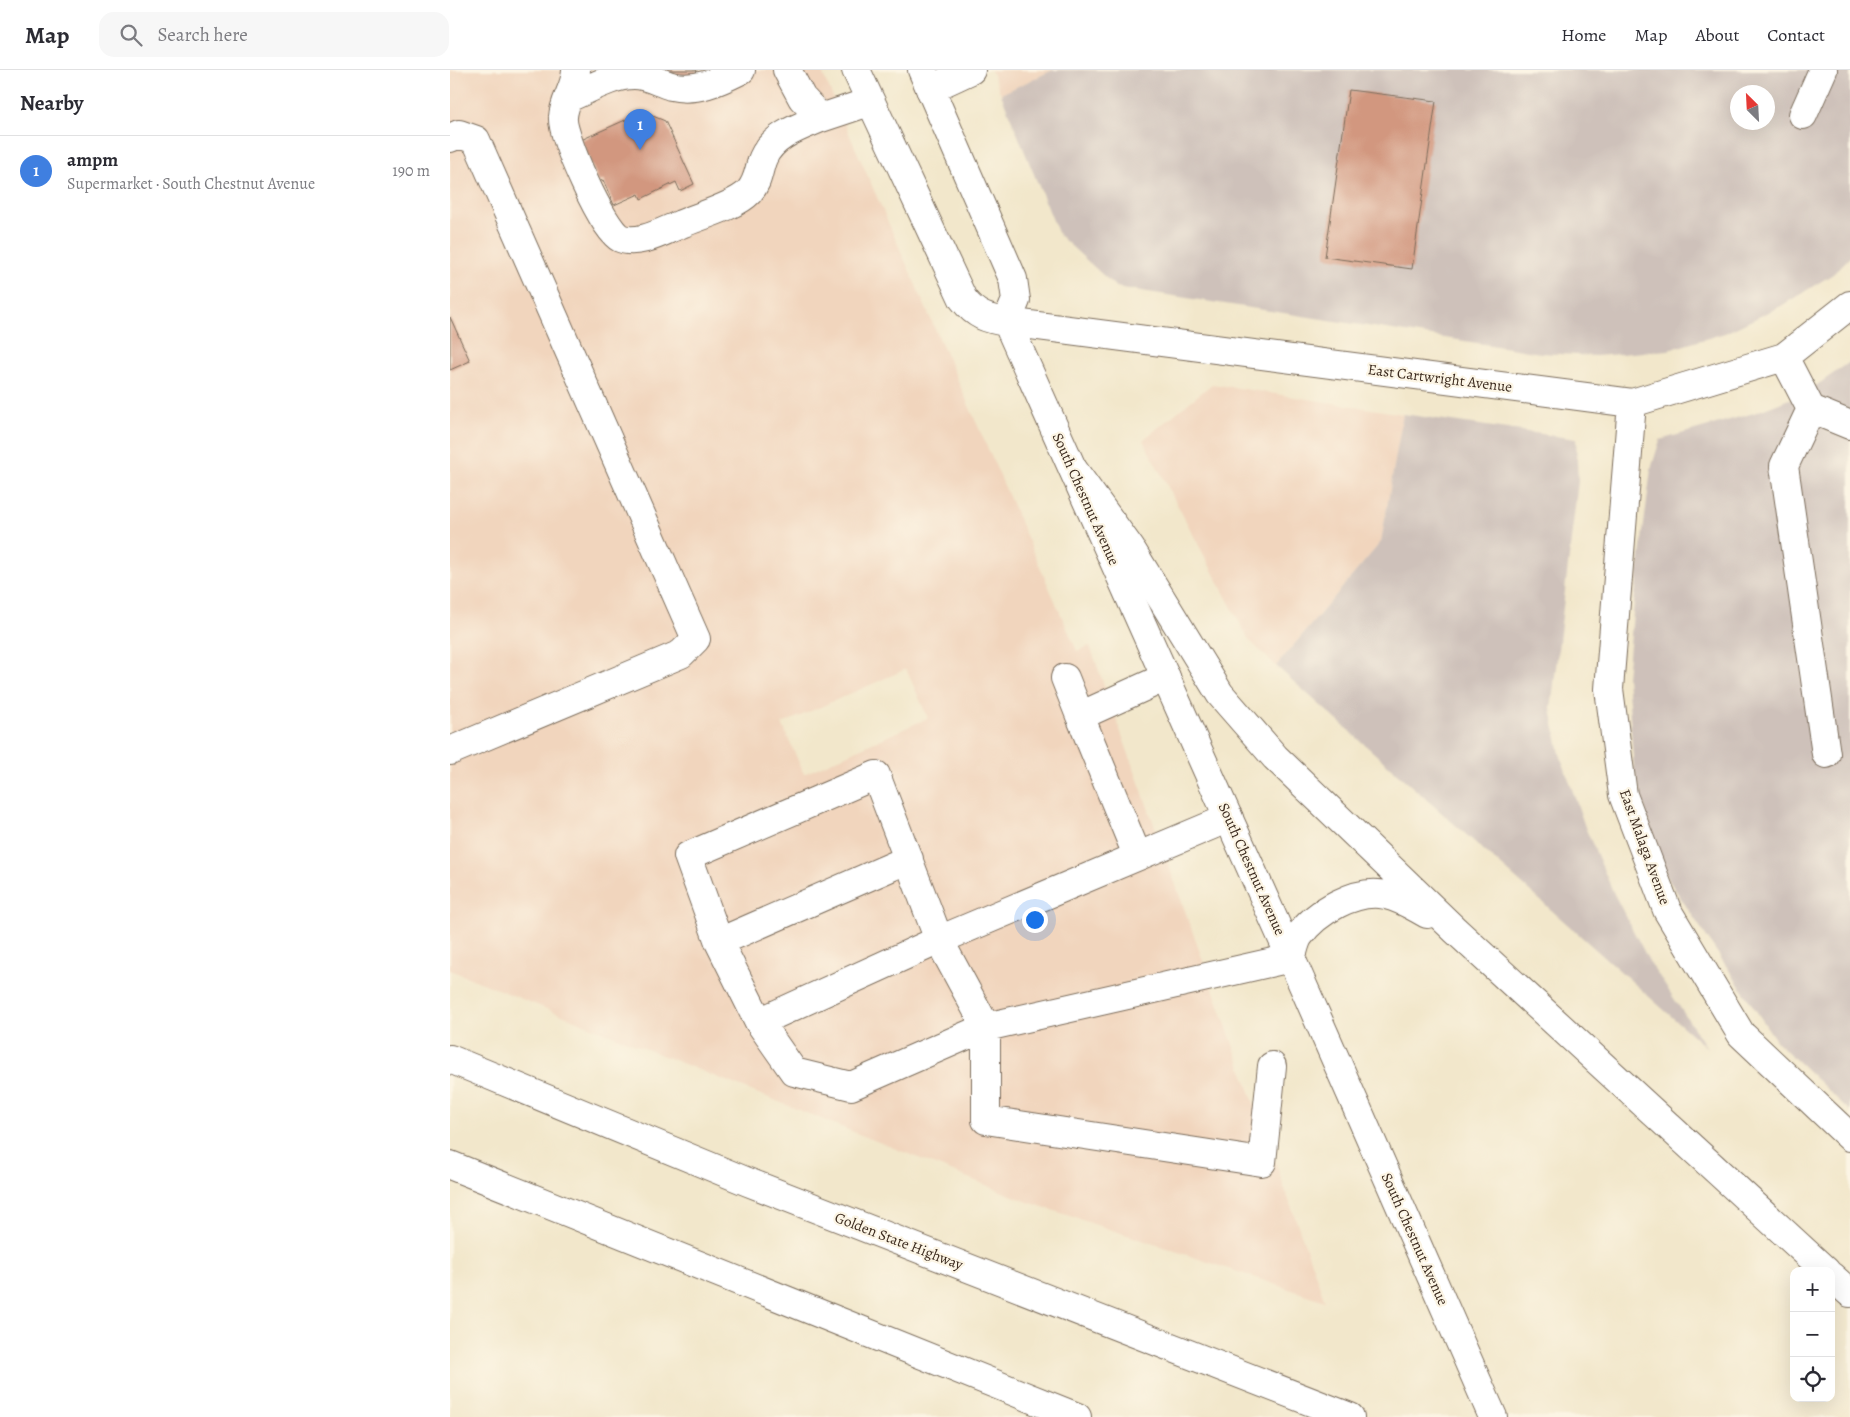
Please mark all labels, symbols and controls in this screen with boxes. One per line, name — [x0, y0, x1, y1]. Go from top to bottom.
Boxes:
search box — [99, 12, 449, 57]
text: Map — [25, 19, 69, 51]
icon: search — [117, 21, 145, 49]
text: Search here — [157, 22, 248, 48]
text: Home — [1561, 23, 1606, 47]
text: Map — [1634, 23, 1667, 47]
text: About — [1695, 23, 1739, 47]
text: Contact — [1767, 23, 1825, 47]
north arrow — [1730, 85, 1775, 130]
text: Nearby — [20, 89, 83, 117]
pin: 1 — [624, 109, 656, 150]
text: ampm — [67, 147, 118, 173]
text: 1 — [33, 160, 39, 182]
text: 190 m — [392, 160, 430, 182]
text: Supermarket · South Chestnut Avenue — [67, 173, 315, 195]
street label: East Cartwright Avenue — [1367, 359, 1514, 397]
street label: South Chestnut Avenue — [1048, 430, 1124, 569]
street label: East Malaga Avenue — [1615, 786, 1675, 908]
street label: South Chestnut Avenue — [1214, 800, 1290, 939]
your location — [1022, 907, 1048, 933]
street label: South Chestnut Avenue — [1377, 1170, 1453, 1309]
street label: Golden State Highway — [832, 1207, 966, 1275]
map controls — [1790, 1267, 1835, 1402]
button: + — [1790, 1267, 1835, 1312]
button: − — [1790, 1312, 1835, 1357]
button: locate — [1790, 1357, 1835, 1402]

